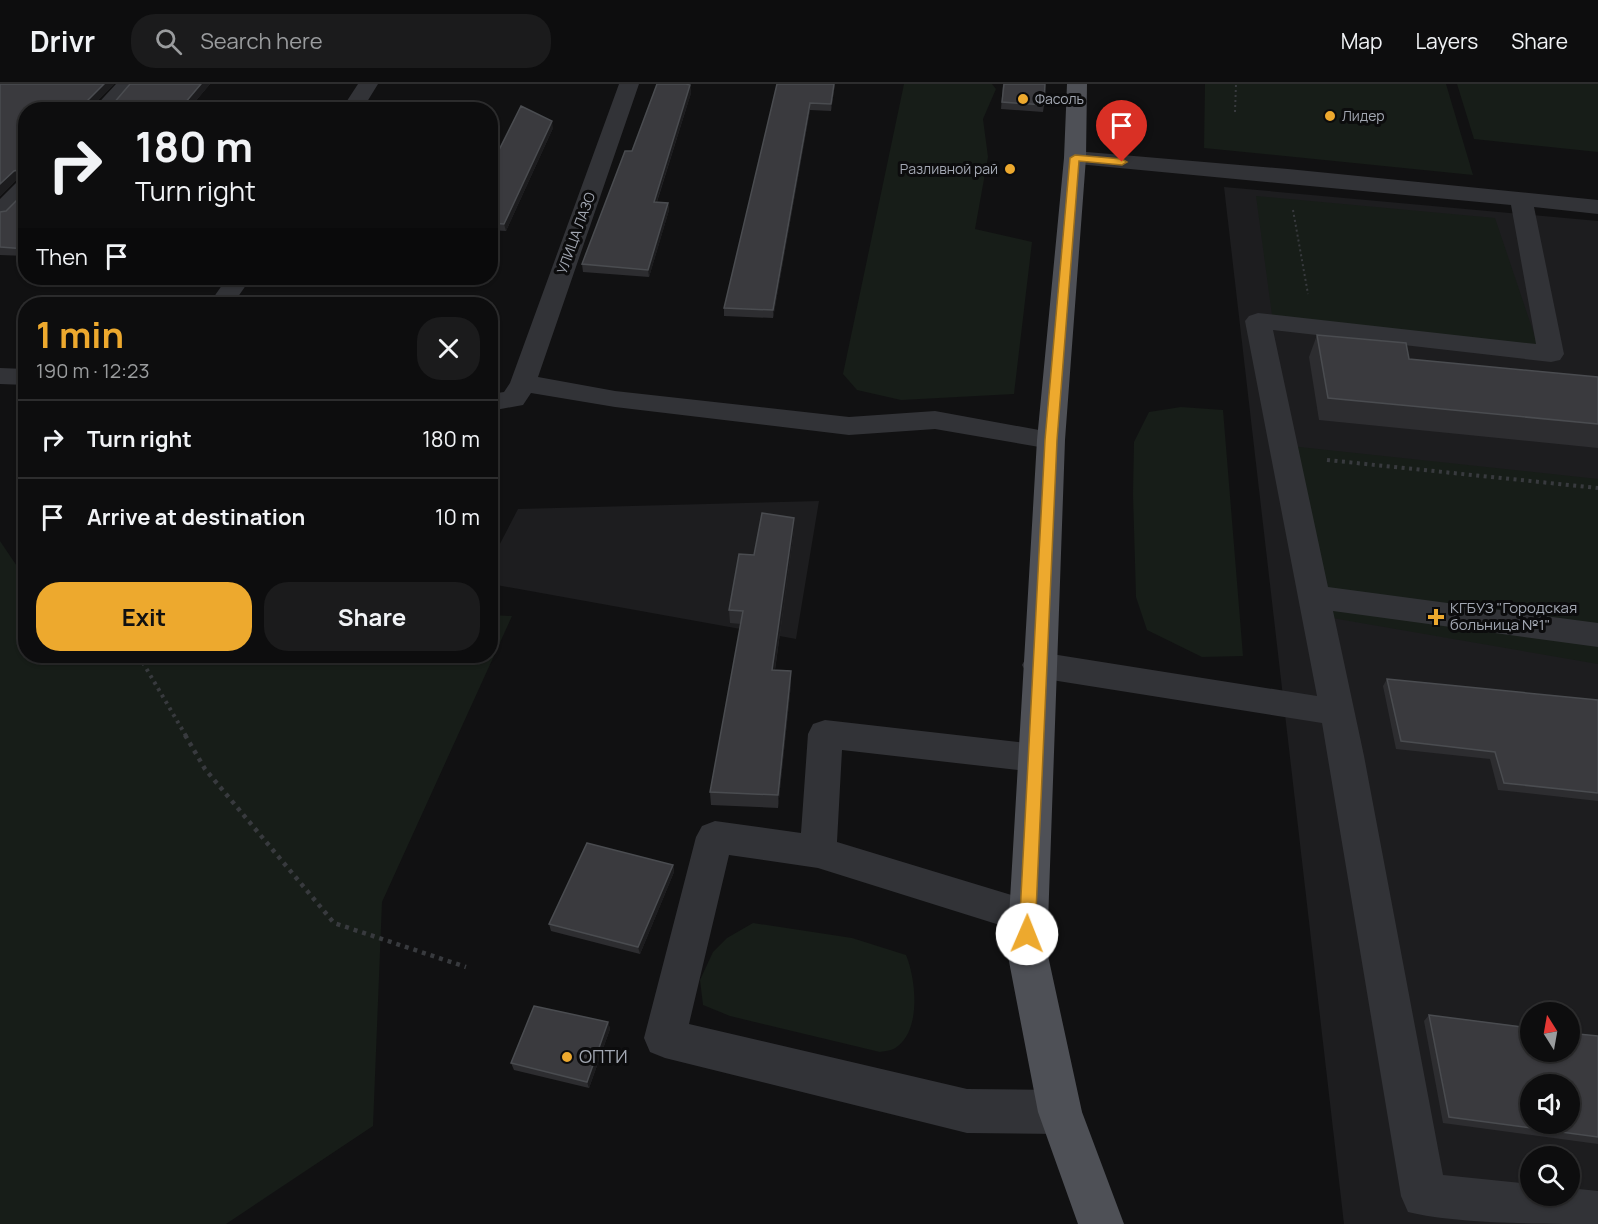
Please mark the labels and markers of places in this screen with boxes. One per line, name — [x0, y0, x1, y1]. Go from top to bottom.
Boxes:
place label: Фасоль — [1035, 89, 1084, 108]
marker: Фасоль — [1016, 92, 1030, 106]
pin — [1096, 100, 1147, 162]
place label: Лидер — [1342, 106, 1385, 125]
marker: Лидер — [1323, 109, 1337, 123]
place label: Разливной рай — [900, 159, 998, 178]
marker: Разливной рай — [1003, 162, 1017, 176]
place label: КГБУЗ "Городская больница №1" — [1450, 597, 1577, 635]
marker: КГБУЗ "Городская больница №1" — [1427, 608, 1445, 626]
place label: ОПТИ — [579, 1044, 628, 1068]
marker: ОПТИ — [560, 1050, 574, 1064]

